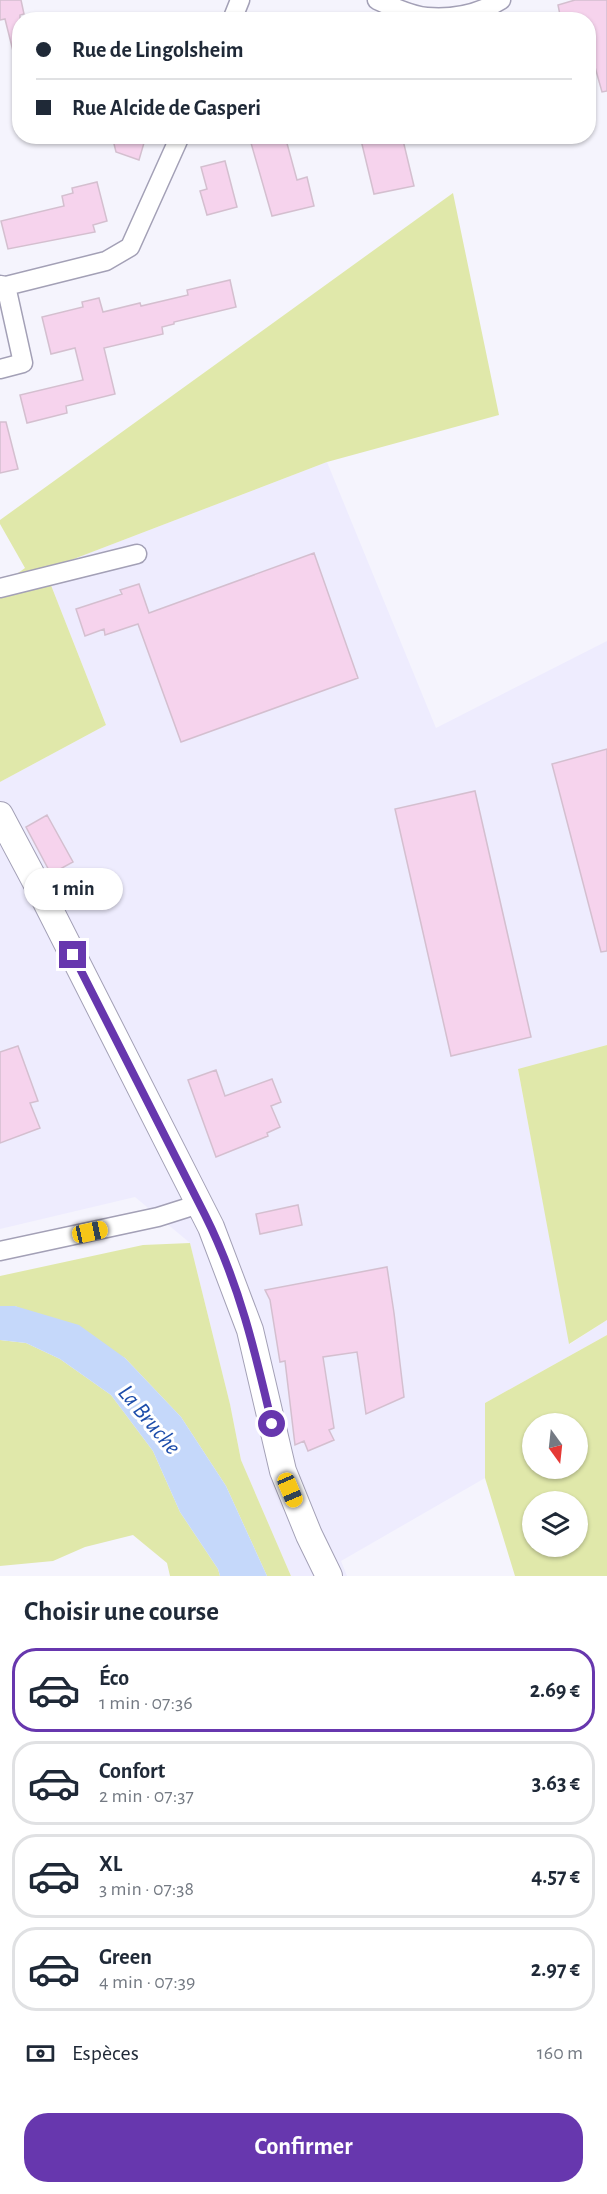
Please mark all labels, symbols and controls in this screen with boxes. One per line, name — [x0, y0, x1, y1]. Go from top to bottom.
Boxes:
text: Rue de Lingolsheim — [72, 39, 244, 61]
text: Rue Alcide de Gasperi — [72, 97, 261, 119]
callout: 1 min — [23, 868, 122, 910]
text: 1 min — [52, 879, 95, 899]
route end — [59, 941, 86, 968]
car — [71, 1219, 109, 1245]
water label: La Bruche — [113, 1381, 185, 1459]
route start — [258, 1410, 285, 1437]
north arrow — [522, 1413, 588, 1479]
map controls — [522, 1413, 588, 1557]
car — [275, 1470, 305, 1510]
button: layers — [522, 1491, 588, 1557]
text: Choisir une course — [24, 1598, 219, 1625]
icon: car — [27, 1663, 81, 1717]
text: Éco — [99, 1667, 129, 1689]
text: 2.69 € — [530, 1679, 580, 1701]
text: 1 min · 07:36 — [99, 1693, 193, 1713]
icon: car — [27, 1756, 81, 1810]
text: Confort — [99, 1760, 165, 1782]
text: 3.63 € — [532, 1772, 580, 1794]
text: 2 min · 07:37 — [99, 1786, 194, 1806]
icon: car — [27, 1849, 81, 1903]
text: XL — [99, 1853, 122, 1875]
text: 4.57 € — [531, 1865, 580, 1887]
text: 3 min · 07:38 — [99, 1879, 194, 1899]
icon: car — [27, 1942, 81, 1996]
text: Green — [99, 1946, 152, 1968]
text: 2.97 € — [531, 1958, 580, 1980]
text: 4 min · 07:39 — [99, 1972, 195, 1992]
icon: cash — [24, 2037, 57, 2070]
text: Espèces — [72, 2042, 139, 2064]
text: 160 m — [537, 2043, 583, 2063]
button: Confirmer — [24, 2113, 583, 2182]

